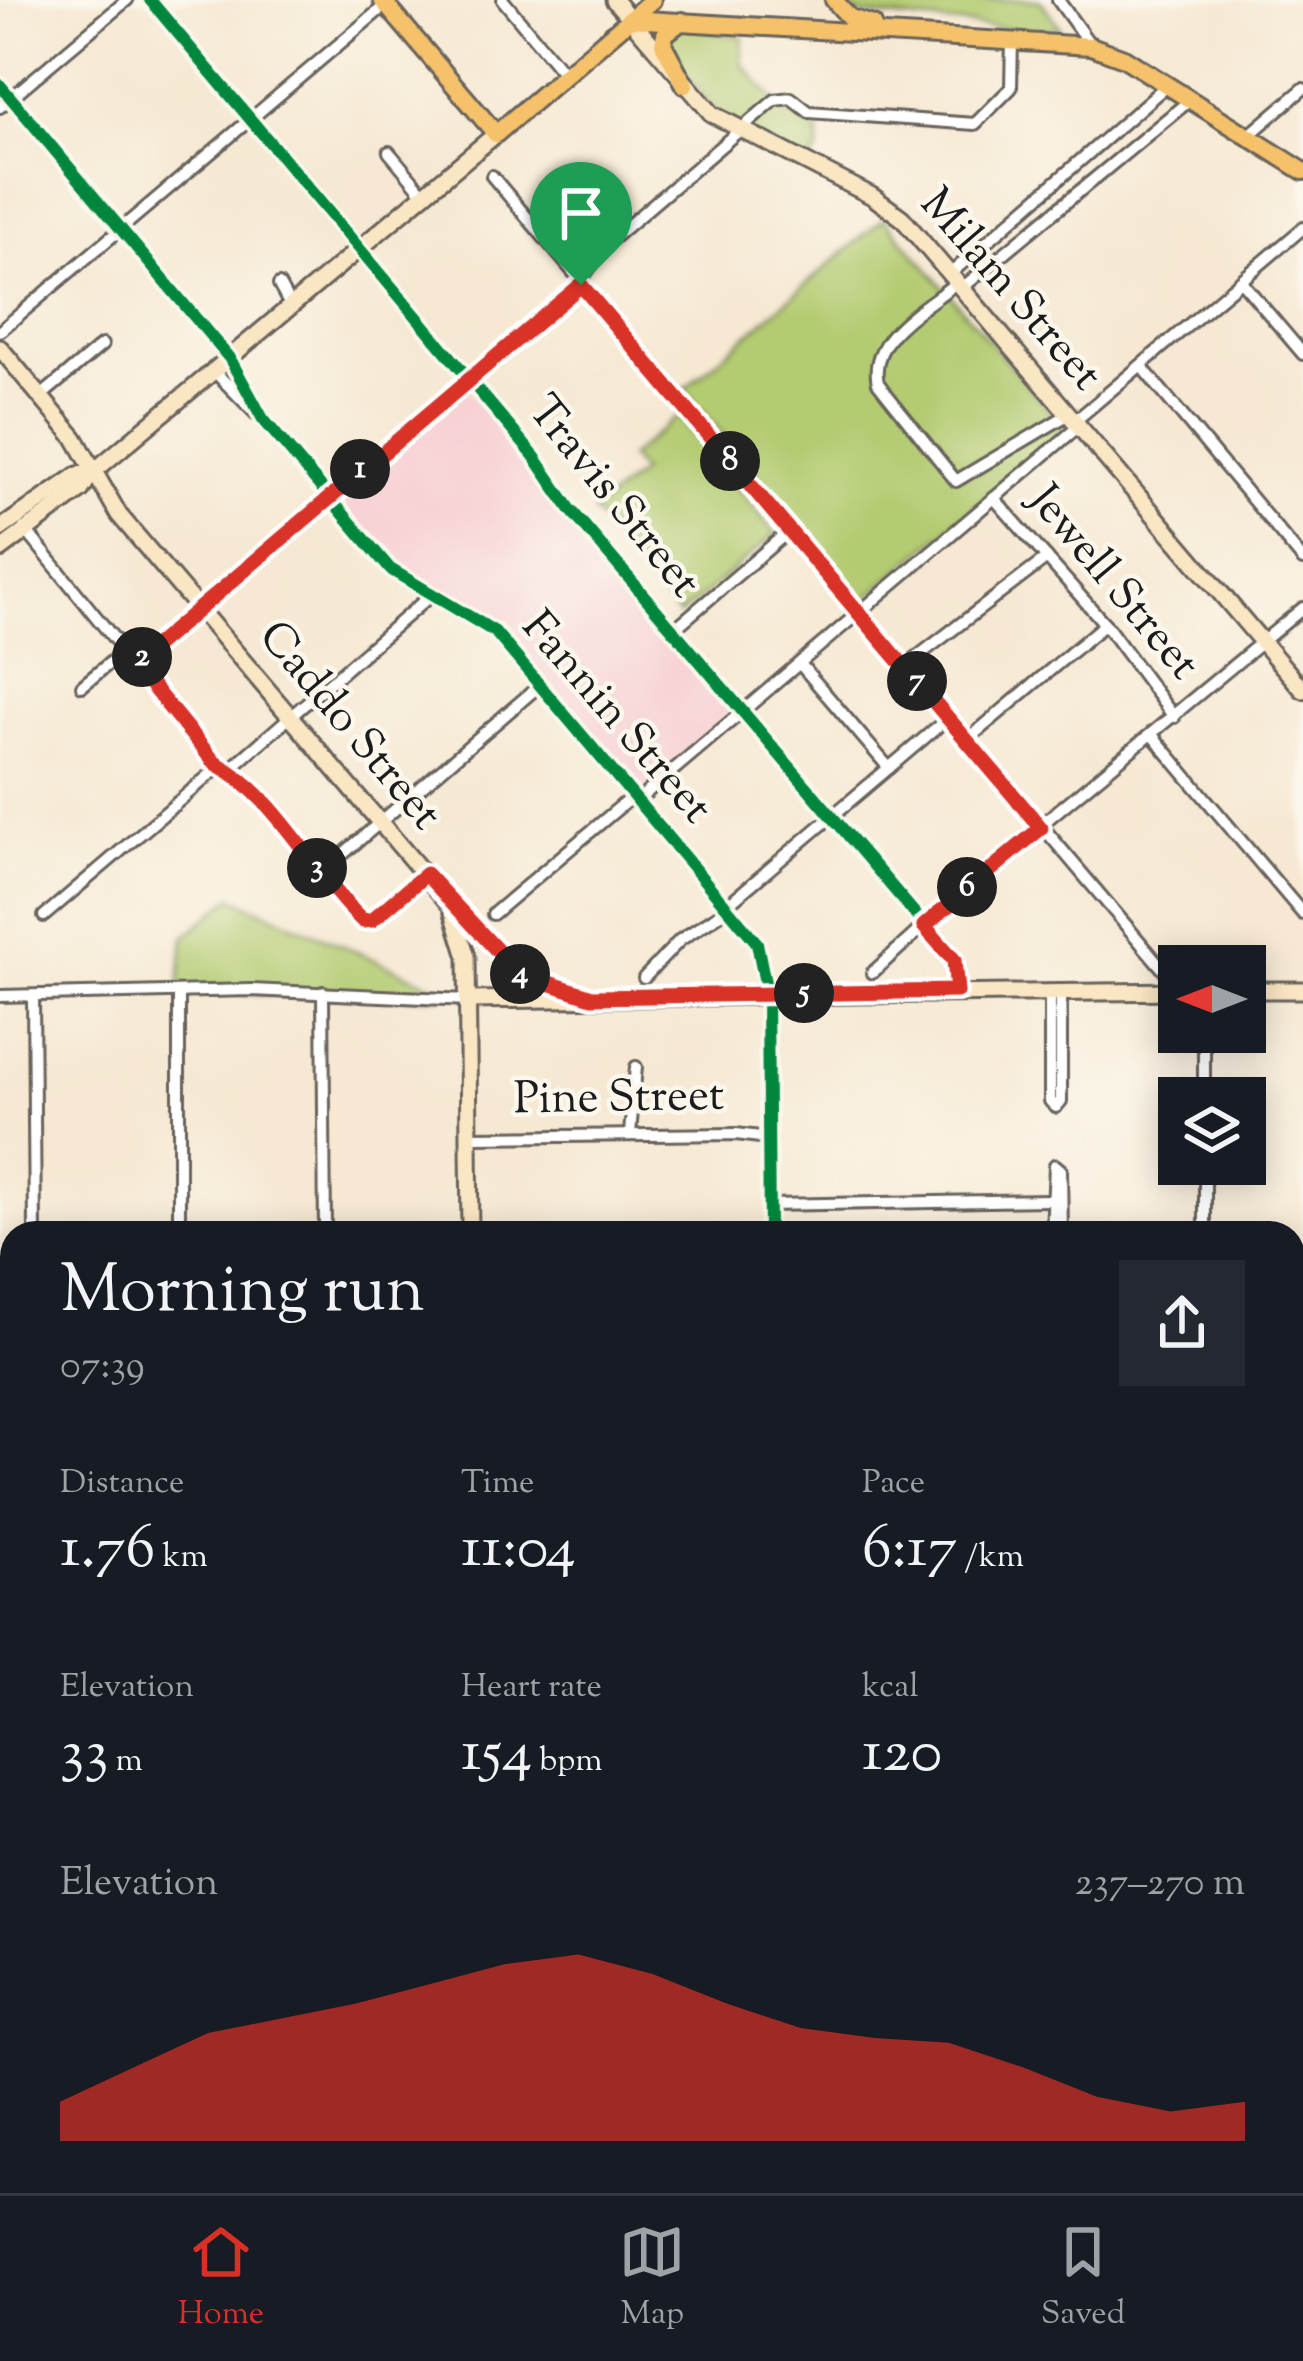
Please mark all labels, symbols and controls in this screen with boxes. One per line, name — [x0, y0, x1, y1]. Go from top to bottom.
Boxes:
pin — [530, 162, 632, 285]
street label: Milam Street — [902, 175, 1116, 407]
icon: arrive — [548, 180, 614, 246]
street label: Travis Street — [510, 383, 714, 613]
pin: 8 — [700, 431, 760, 491]
text: 8 — [722, 437, 738, 485]
pin: 1 — [330, 439, 390, 499]
text: 1 — [354, 445, 366, 493]
street label: Jewell Street — [1009, 470, 1213, 696]
street label: Fannin Street — [504, 598, 726, 840]
street label: Caddo Street — [241, 608, 455, 846]
pin: 2 — [112, 627, 172, 687]
text: 2 — [134, 633, 150, 681]
pin: 7 — [887, 651, 947, 711]
text: 7 — [909, 657, 925, 705]
pin: 3 — [287, 838, 347, 898]
text: 3 — [310, 844, 324, 892]
pin: 6 — [937, 857, 997, 917]
text: 6 — [959, 863, 975, 911]
pin: 4 — [490, 944, 550, 1004]
north arrow — [1158, 945, 1266, 1053]
map controls — [1158, 945, 1266, 1185]
text: 4 — [512, 950, 528, 998]
pin: 5 — [774, 963, 834, 1023]
text: 5 — [798, 969, 810, 1017]
street label: Pine Street — [513, 1066, 725, 1134]
button: layers — [1158, 1077, 1266, 1185]
text: Morning run — [60, 1247, 425, 1342]
button: share — [1119, 1260, 1245, 1386]
text: 07:39 — [60, 1340, 145, 1396]
text: Distance — [60, 1460, 184, 1508]
text: Time — [461, 1460, 534, 1508]
text: Pace — [862, 1460, 925, 1508]
text: 1.76 — [60, 1508, 155, 1595]
text: 11:04 — [461, 1508, 576, 1595]
text: 6:17 — [862, 1508, 957, 1595]
text: km — [155, 1534, 208, 1582]
text: /km — [957, 1534, 1024, 1582]
text: Elevation — [60, 1664, 194, 1712]
text: Heart rate — [461, 1664, 602, 1712]
text: kcal — [862, 1664, 919, 1712]
text: 33 — [60, 1712, 108, 1799]
text: 154 — [461, 1712, 532, 1799]
text: 120 — [862, 1712, 942, 1799]
text: m — [108, 1738, 143, 1786]
text: bpm — [532, 1738, 603, 1786]
text: Elevation — [60, 1857, 218, 1913]
text: 237–270 m — [1075, 1857, 1245, 1913]
tab: Home — [178, 2219, 264, 2339]
tab: Map — [619, 2219, 685, 2339]
tab: Saved — [1041, 2219, 1125, 2339]

